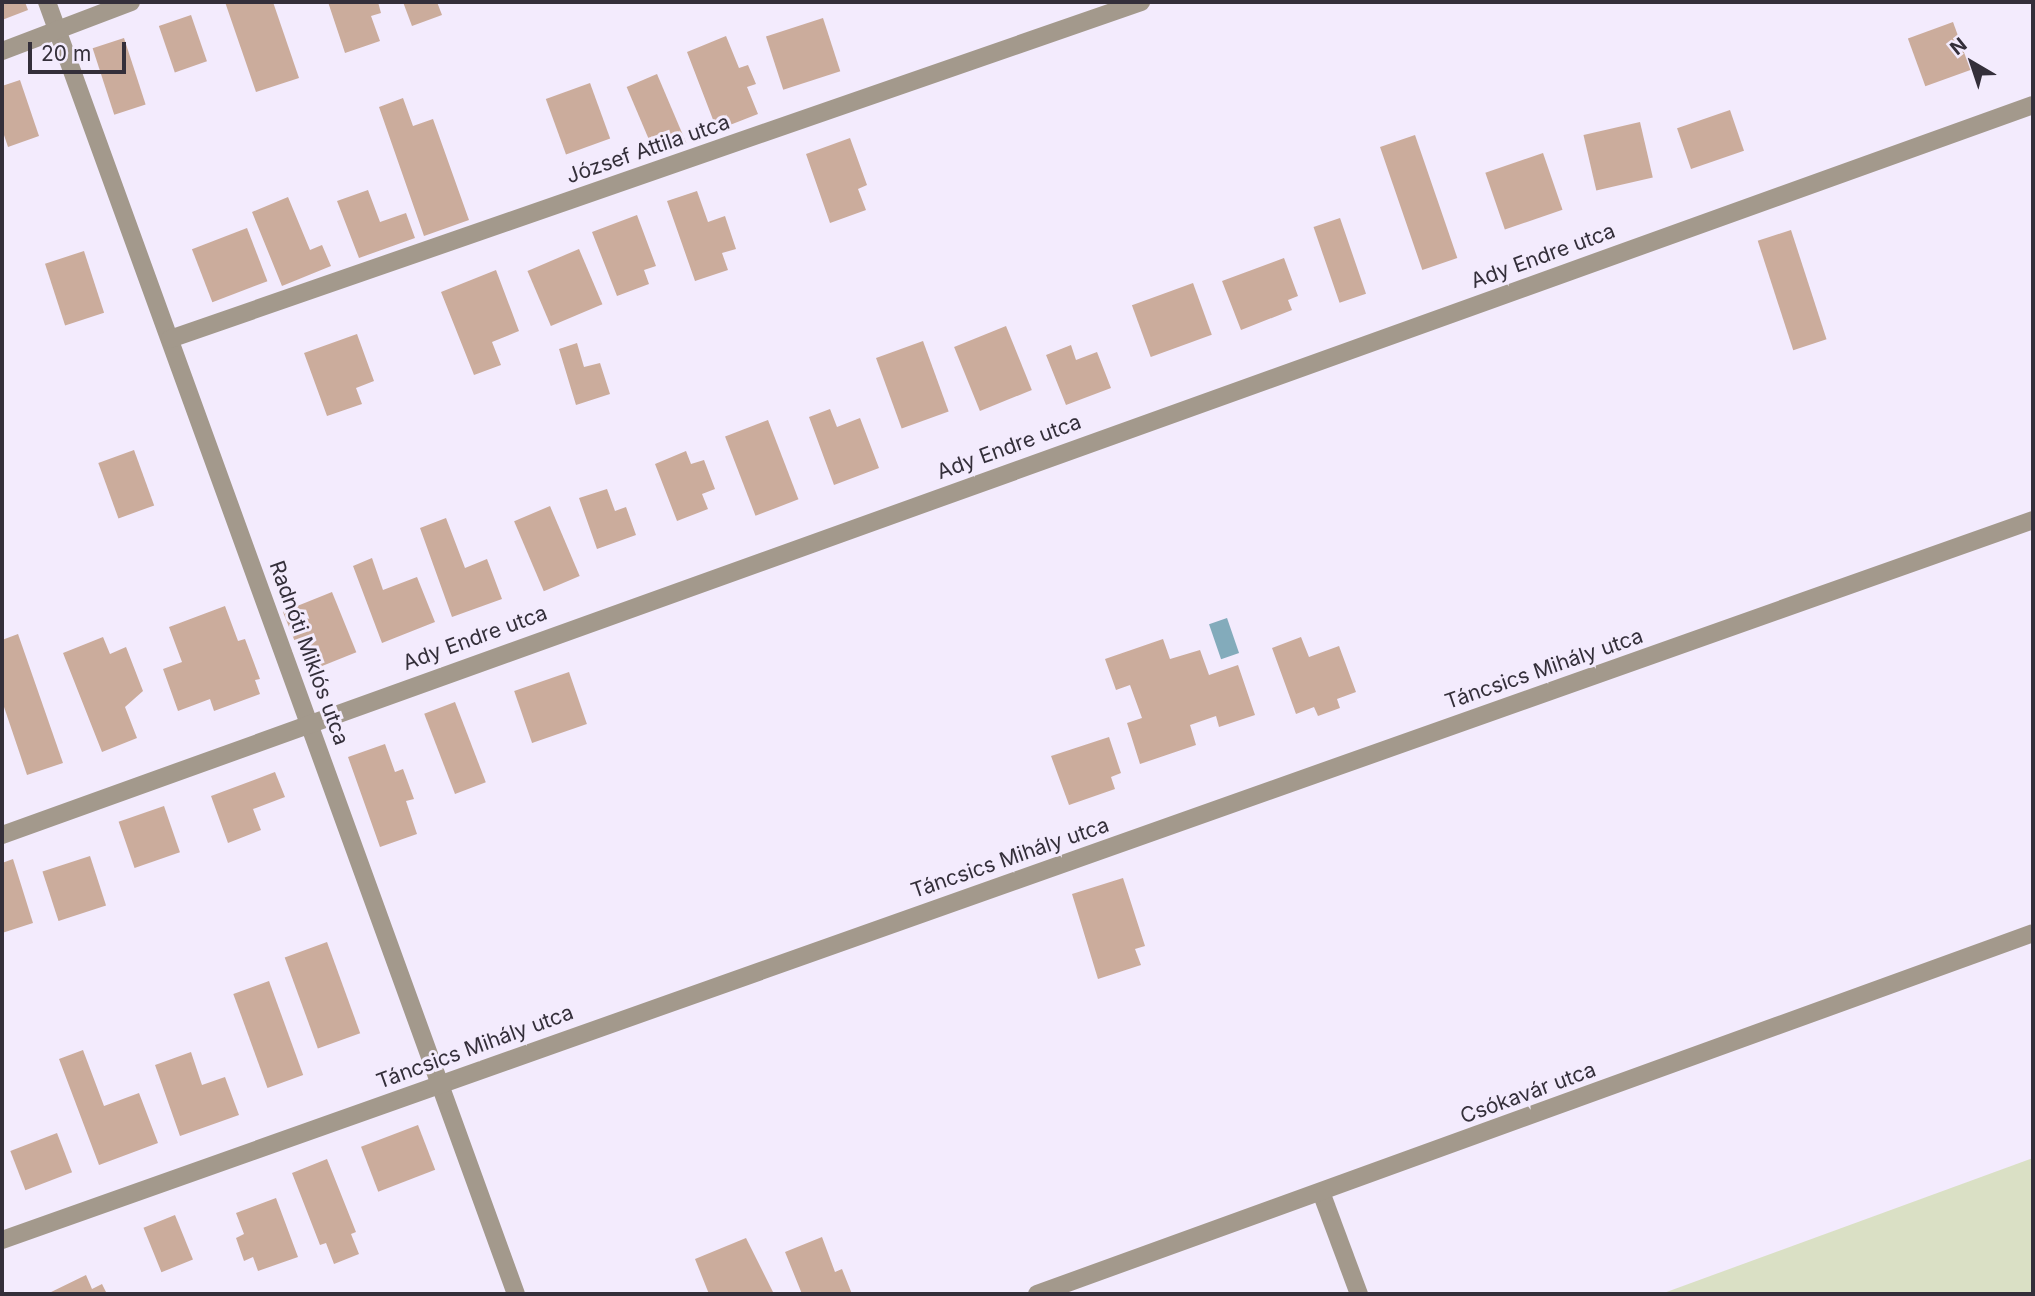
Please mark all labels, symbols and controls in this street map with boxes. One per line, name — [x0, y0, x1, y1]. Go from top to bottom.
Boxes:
scale bar — [32, 28, 130, 72]
north arrow — [1937, 28, 2007, 98]
text: N — [1946, 33, 1971, 60]
text: 20 m — [41, 41, 91, 66]
street label: József Attila utca — [563, 109, 733, 189]
street label: Ady Endre utca — [1467, 218, 1619, 294]
street label: Ady Endre utca — [933, 409, 1085, 485]
street label: Radnóti Miklós utca — [264, 557, 354, 749]
street label: Ady Endre utca — [399, 600, 551, 676]
street label: Táncsics Mihály utca — [1442, 623, 1646, 715]
street label: Táncsics Mihály utca — [908, 812, 1112, 904]
street label: Táncsics Mihály utca — [373, 1000, 577, 1094]
street label: Csókavár utca — [1457, 1057, 1599, 1129]

